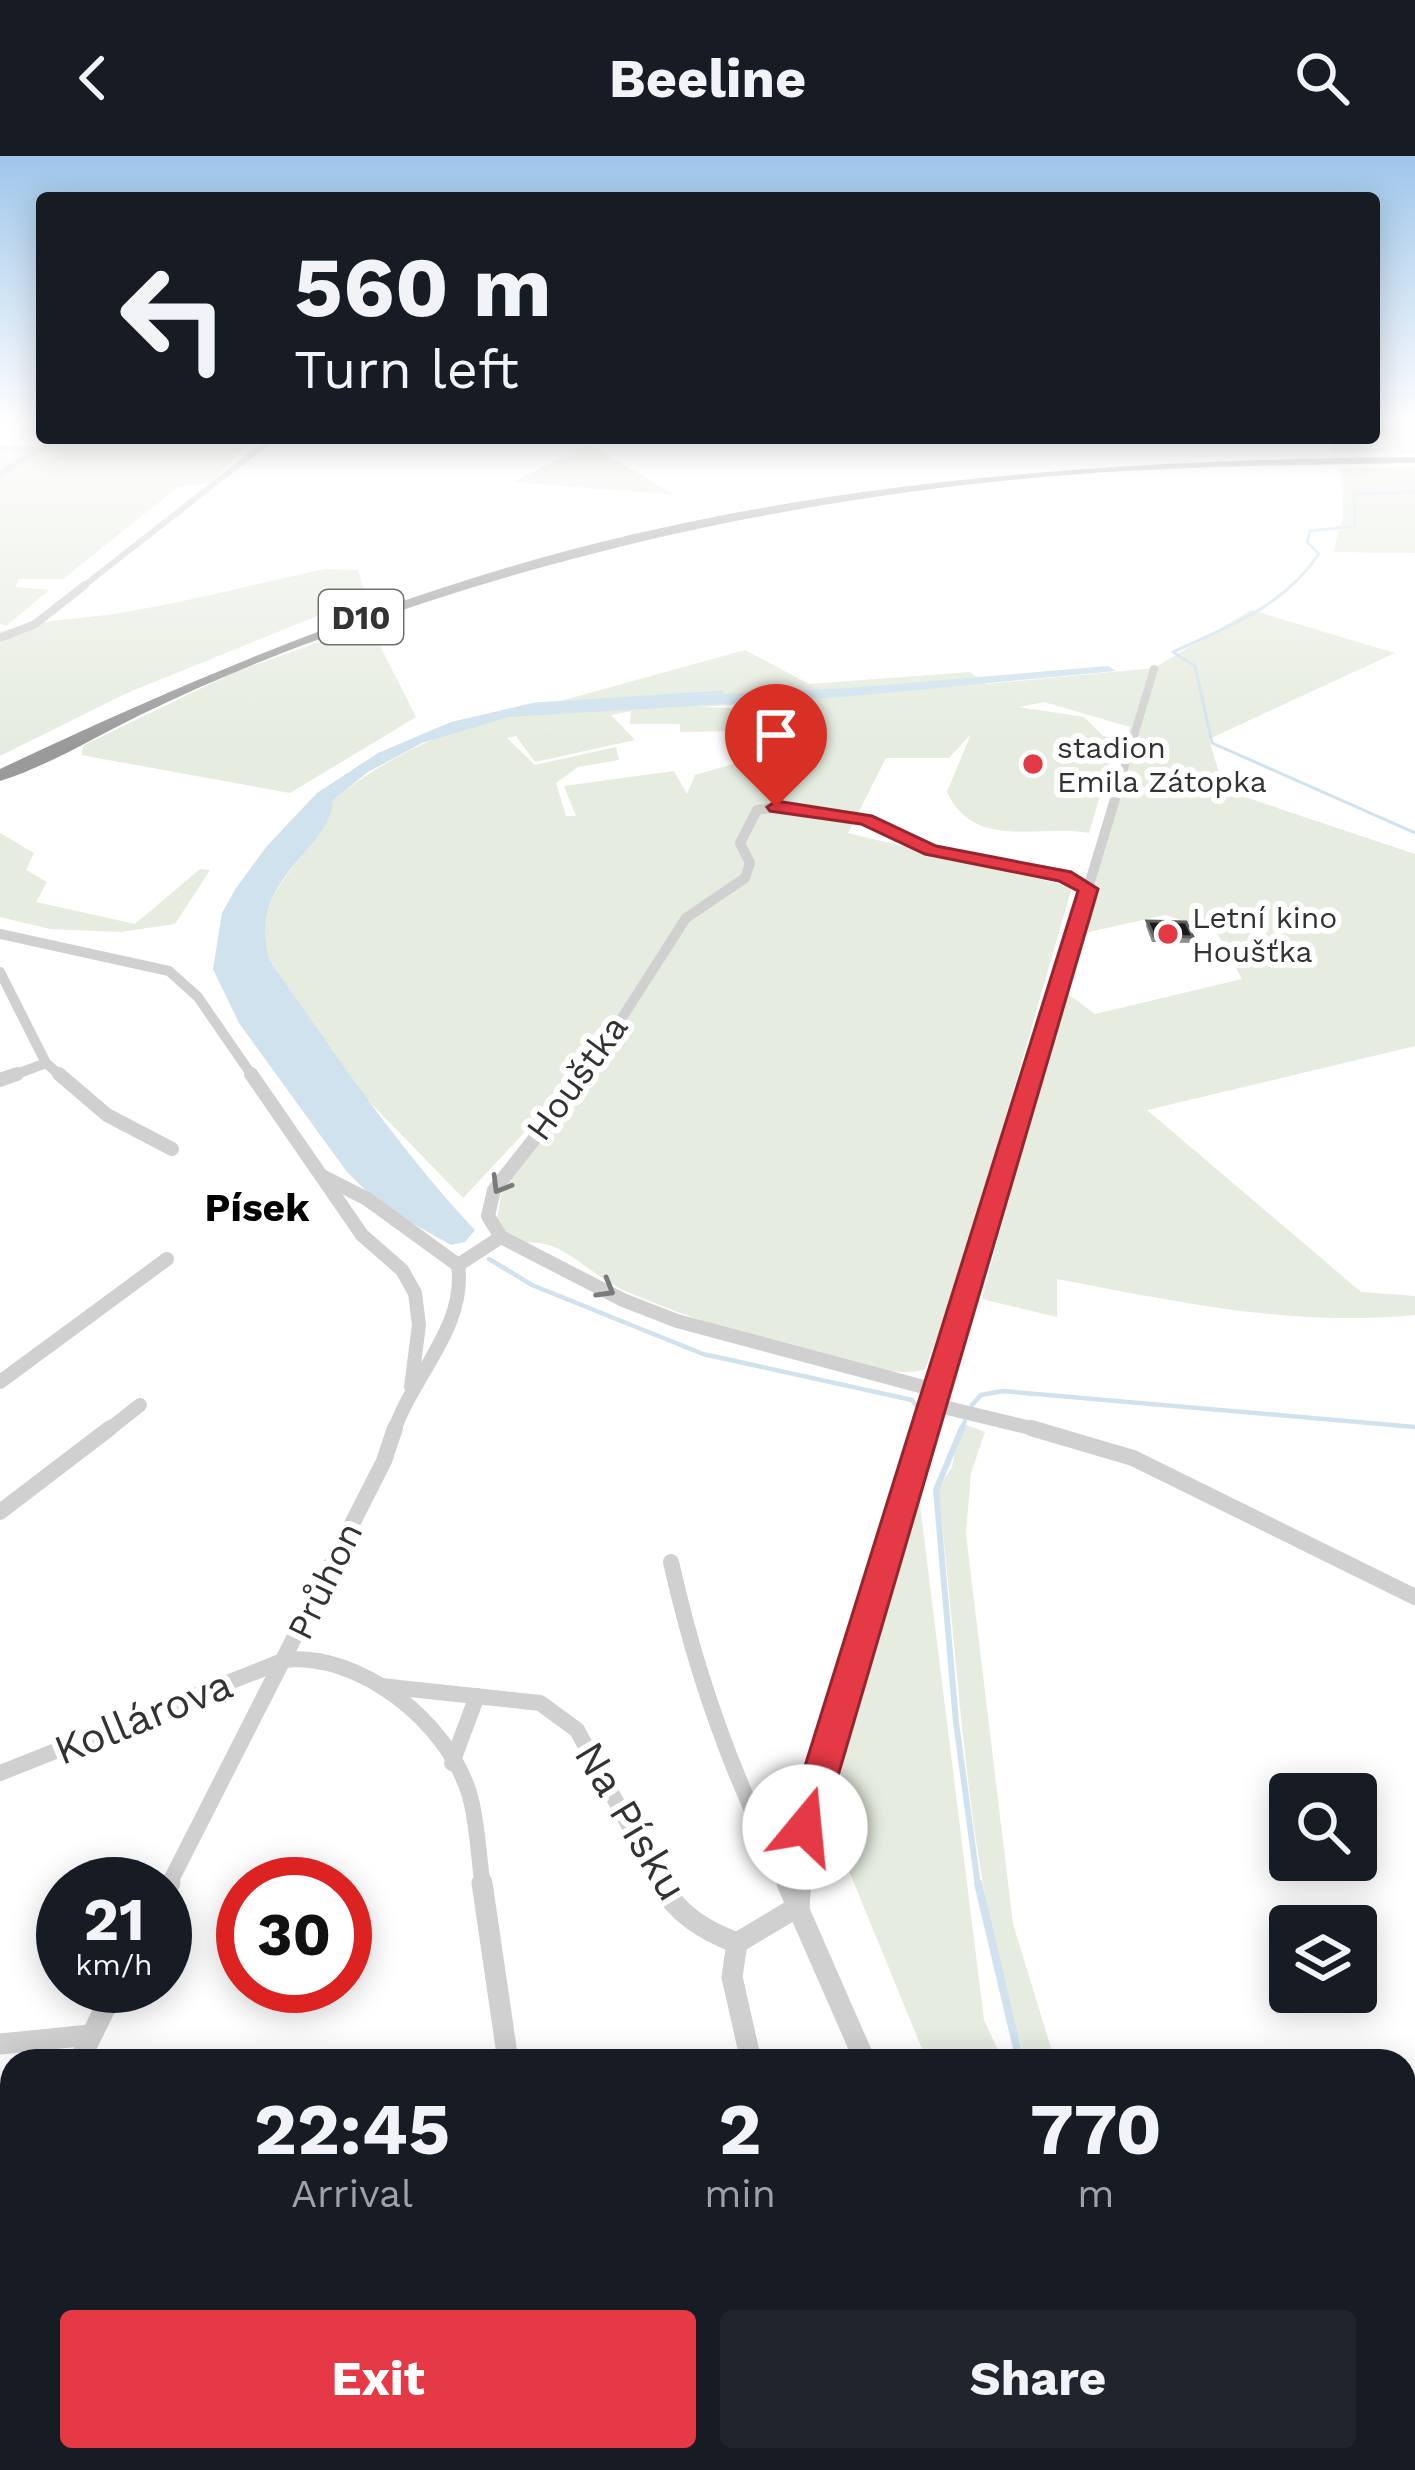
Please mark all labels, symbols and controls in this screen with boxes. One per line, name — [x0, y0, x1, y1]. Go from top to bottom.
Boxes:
icon: back — [60, 45, 126, 111]
icon: search — [1289, 45, 1355, 111]
text: Beeline — [609, 47, 806, 110]
text: 560 m — [294, 238, 552, 336]
icon: left — [96, 240, 252, 396]
text: Turn left — [294, 338, 519, 401]
road number: D10 — [319, 590, 403, 644]
pin — [725, 684, 827, 807]
icon: arrive — [743, 702, 809, 768]
place label: stadion Emila Zátopka — [1057, 730, 1267, 799]
marker: stadion Emila Zátopka — [1020, 751, 1046, 777]
place label: Letní kino Houšťka — [1192, 900, 1337, 969]
marker: Letní kino Houšťka — [1155, 921, 1181, 947]
street label: Houštka — [518, 1007, 636, 1149]
one-way arrow — [492, 1172, 514, 1194]
district label: Písek — [205, 1185, 310, 1230]
one-way arrow — [593, 1274, 615, 1297]
street label: Průhon — [279, 1516, 371, 1646]
street label: Kollárova — [47, 1659, 239, 1775]
street label: Na Písku — [565, 1733, 697, 1909]
position arrow — [742, 1764, 868, 1890]
map controls — [1269, 1773, 1377, 2013]
button: search — [1269, 1773, 1377, 1881]
speed limit sign: 30 — [216, 1857, 372, 2013]
text: 21 — [83, 1884, 145, 1955]
button: layers — [1269, 1905, 1377, 2013]
text: km/h — [75, 1947, 153, 1982]
text: 22:45 — [254, 2087, 450, 2171]
text: 2 — [719, 2087, 761, 2171]
text: 770 — [1030, 2087, 1162, 2171]
text: Arrival — [291, 2171, 413, 2216]
text: min — [704, 2171, 776, 2216]
text: m — [1077, 2171, 1115, 2216]
button: Exit — [60, 2310, 696, 2448]
button: Share — [720, 2310, 1356, 2448]

